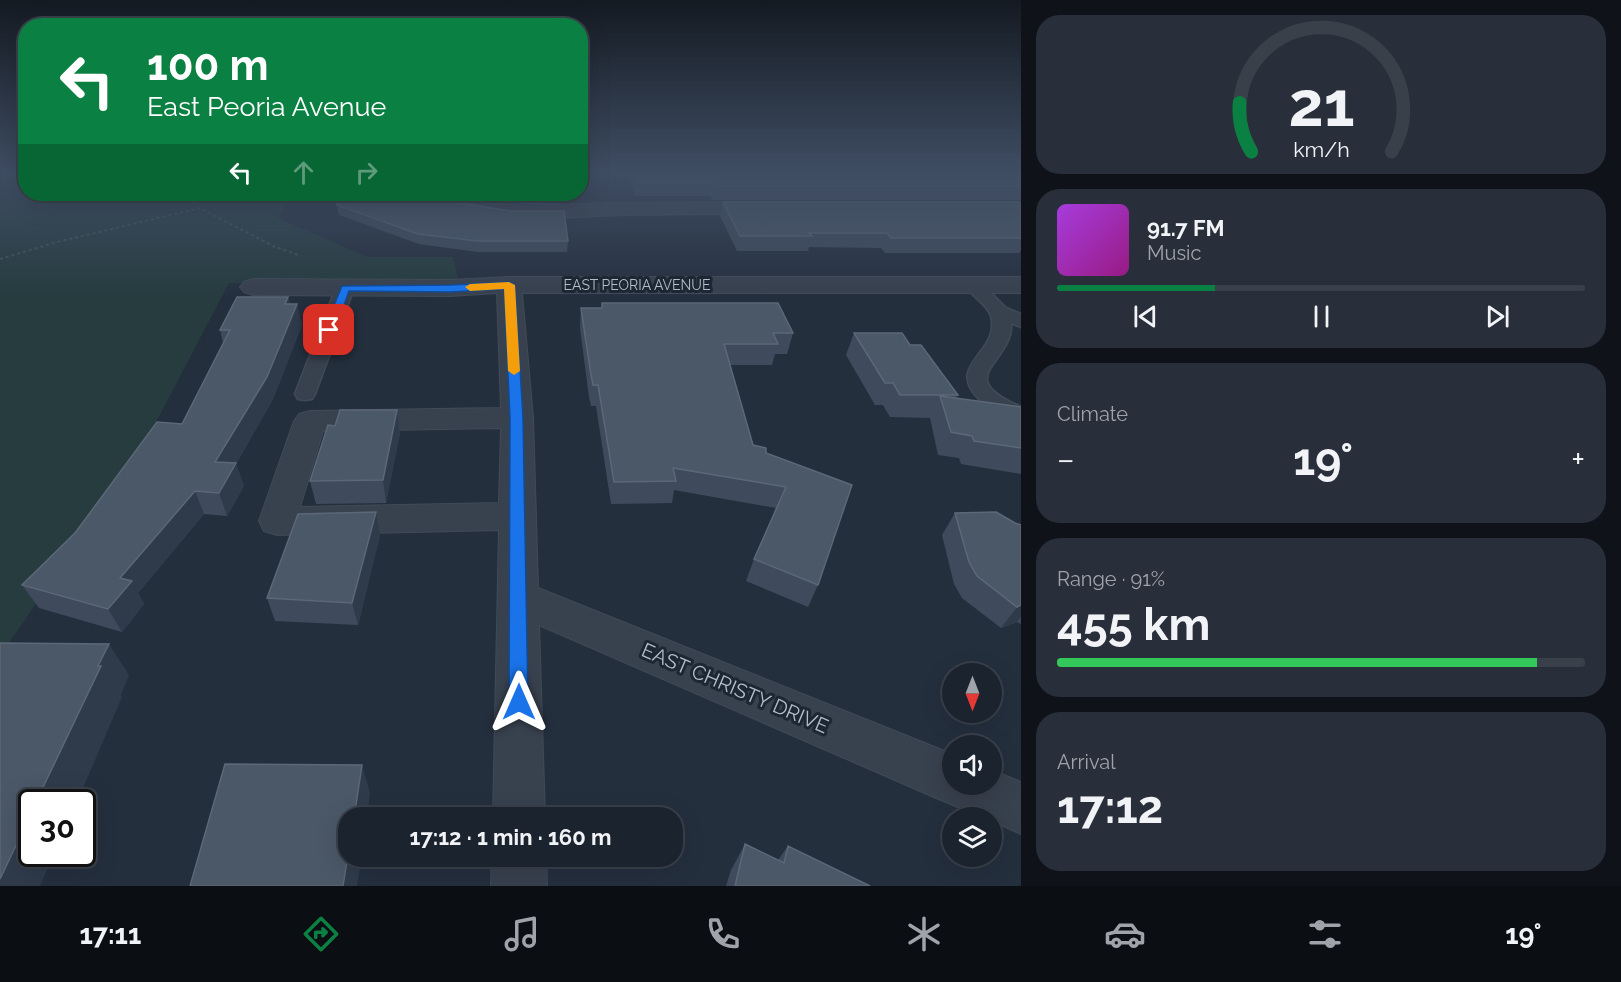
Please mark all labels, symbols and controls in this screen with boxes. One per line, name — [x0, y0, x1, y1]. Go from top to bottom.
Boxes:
text: 100 m — [147, 41, 269, 90]
icon: left — [48, 42, 126, 120]
text: 21 — [1288, 67, 1354, 141]
text: East Peoria Avenue — [147, 91, 386, 122]
text: km/h — [1293, 137, 1349, 162]
icon: left — [224, 156, 257, 189]
icon: ahead — [287, 156, 320, 189]
icon: right — [350, 156, 383, 189]
text: 91.7 FM — [1147, 215, 1225, 241]
text: Music — [1147, 241, 1201, 265]
street label: EAST PEORIA AVENUE — [564, 277, 710, 293]
icon: previous — [1129, 300, 1162, 333]
icon: pause — [1305, 300, 1338, 333]
icon: next — [1481, 300, 1514, 333]
pin — [303, 304, 354, 355]
icon: arrive — [312, 313, 345, 346]
text: Climate — [1057, 402, 1128, 426]
text: 19° — [1293, 433, 1353, 486]
text: − — [1057, 440, 1075, 479]
text: + — [1571, 440, 1585, 479]
text: Range · 91% — [1057, 567, 1165, 591]
text: 455 km — [1057, 598, 1210, 651]
street label: EAST CHRISTY DRIVE — [638, 638, 832, 738]
north arrow — [942, 663, 1002, 723]
map controls — [942, 663, 1002, 867]
position arrow — [487, 670, 551, 734]
button: sound — [942, 735, 1002, 795]
text: Arrival — [1057, 750, 1116, 774]
text: 17:12 — [1057, 781, 1163, 834]
speed limit sign: 30 — [18, 789, 96, 867]
button: layers — [942, 807, 1002, 867]
text: 17:12 · 1 min · 160 m — [410, 824, 611, 850]
icon: directions — [300, 913, 342, 955]
icon: music — [501, 913, 543, 955]
icon: phone — [702, 913, 744, 955]
icon: climate — [903, 913, 945, 955]
icon: car — [1104, 913, 1146, 955]
icon: filters — [1304, 913, 1346, 955]
text: 17:11 — [79, 919, 141, 950]
text: 19° — [1505, 919, 1541, 950]

